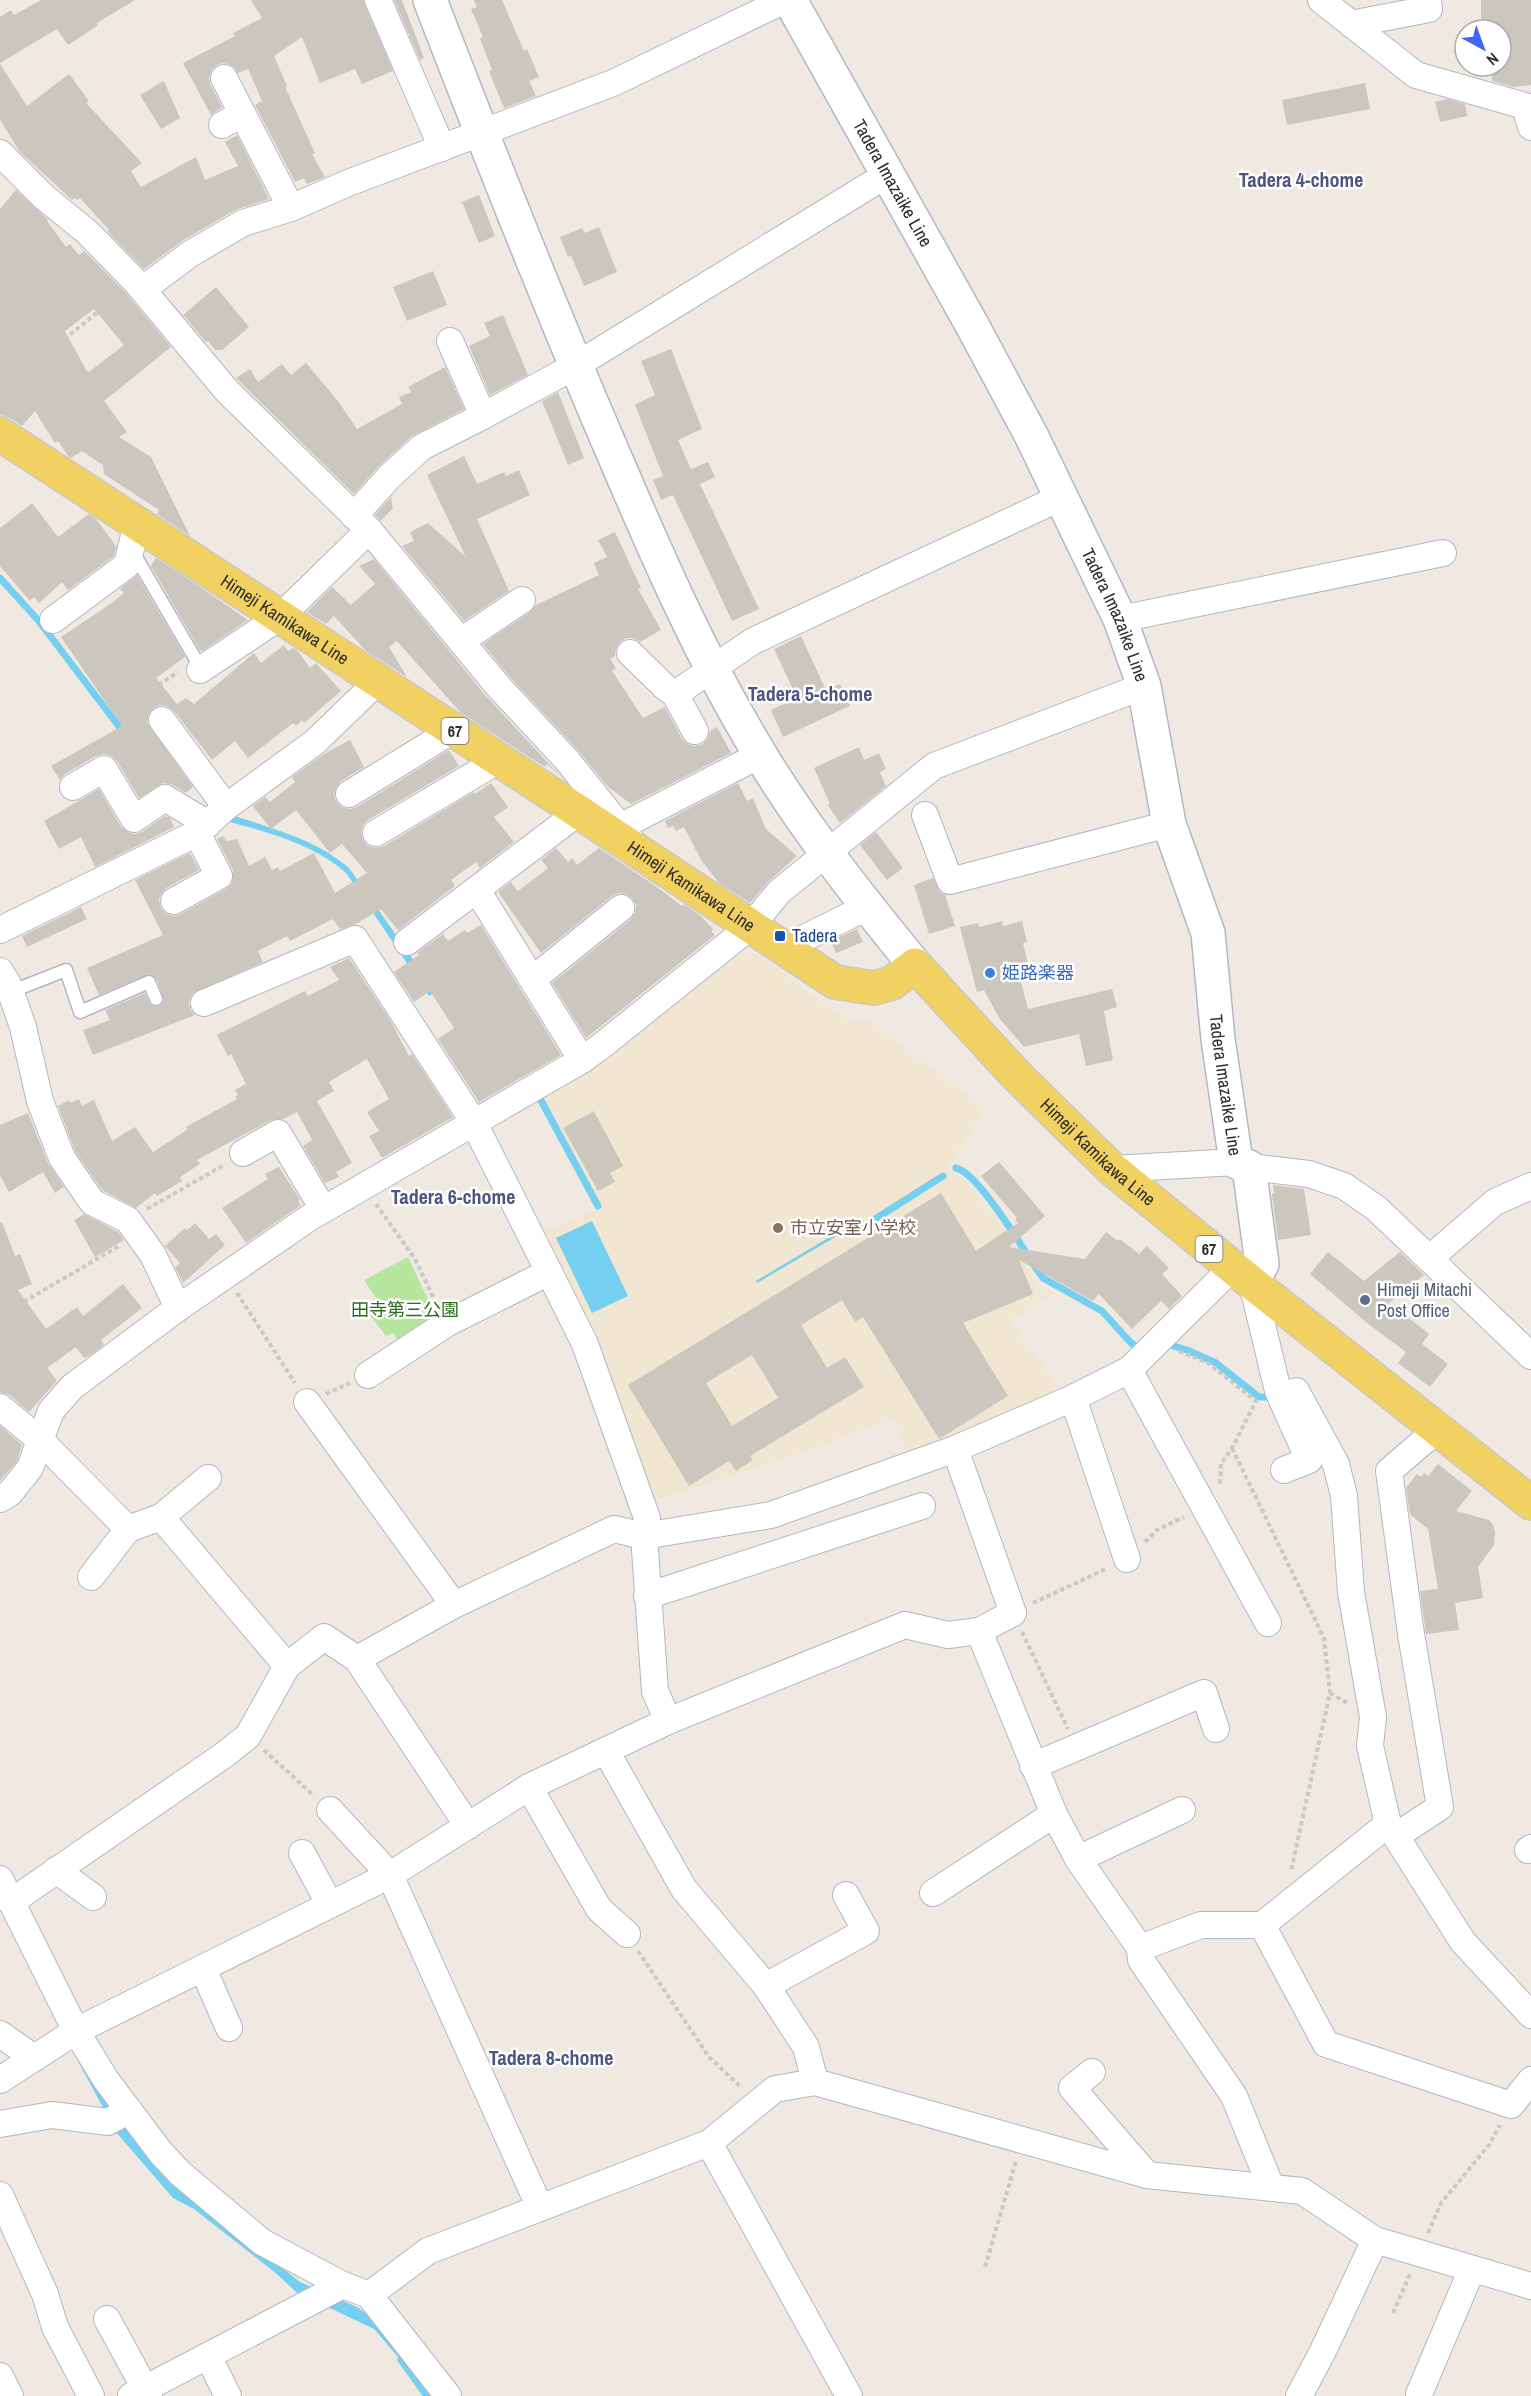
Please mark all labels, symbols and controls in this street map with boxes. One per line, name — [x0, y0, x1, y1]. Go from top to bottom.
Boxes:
north arrow — [1453, 18, 1513, 78]
text: N — [1482, 48, 1504, 71]
street label: Tadera Imazaike Line — [847, 115, 939, 251]
district label: Tadera 4-chome — [1239, 166, 1363, 193]
street label: Tadera Imazaike Line — [1076, 544, 1154, 685]
street label: Himeji Kamikawa Line — [216, 568, 354, 671]
district label: Tadera 5-chome — [748, 680, 872, 707]
road number: 67 — [442, 718, 468, 744]
street label: Himeji Kamikawa Line — [623, 834, 760, 938]
place label: Tadera — [792, 923, 837, 948]
marker: Tadera — [773, 929, 787, 943]
place label: 姫路楽器 — [1002, 960, 1074, 985]
marker: 姫路楽器 — [983, 966, 997, 980]
street label: Tadera Imazaike Line — [1204, 1013, 1248, 1157]
street label: Himeji Kamikawa Line — [1035, 1092, 1161, 1211]
district label: Tadera 6-chome — [391, 1183, 515, 1210]
place label: 市立安室小学校 — [790, 1215, 916, 1240]
marker: 市立安室小学校 — [771, 1221, 785, 1235]
road number: 67 — [1196, 1236, 1222, 1262]
place label: Himeji Mitachi Post Office — [1377, 1277, 1472, 1323]
marker: Himeji Mitachi Post Office — [1358, 1293, 1372, 1307]
park label: 田寺第三公園 — [351, 1297, 459, 1322]
district label: Tadera 8-chome — [489, 2044, 613, 2071]

